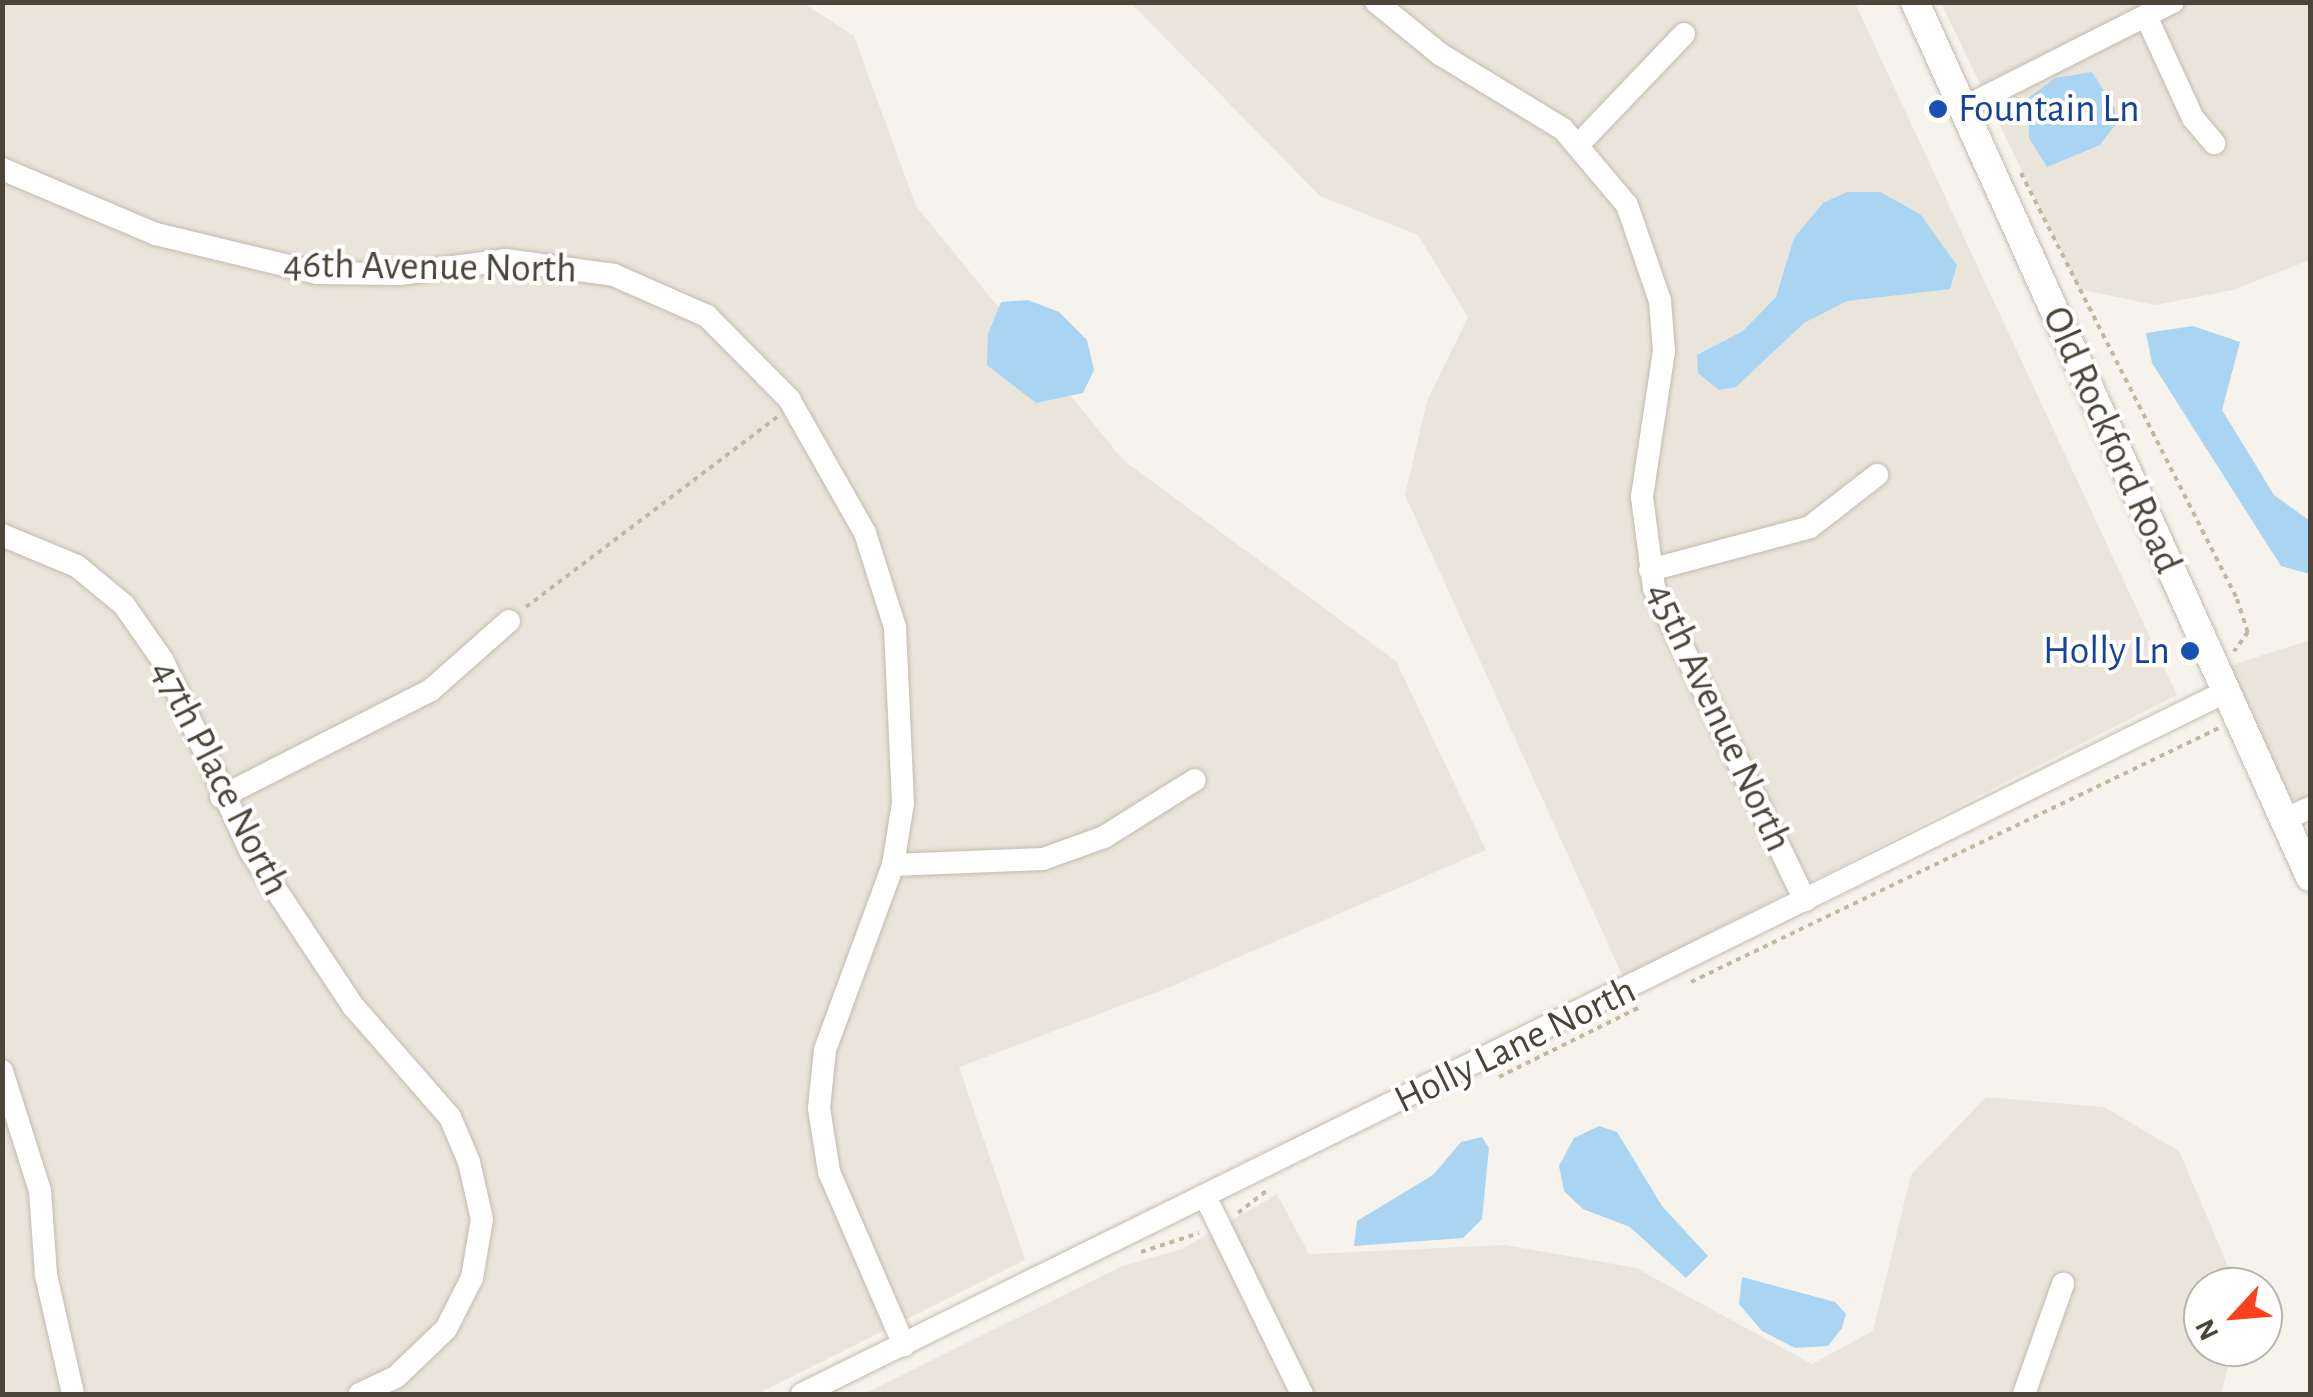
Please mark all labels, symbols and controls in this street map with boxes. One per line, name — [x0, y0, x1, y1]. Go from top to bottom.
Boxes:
place label: Fountain Ln — [1958, 85, 2140, 133]
marker: Fountain Ln — [1927, 98, 1949, 120]
street label: 46th Avenue North — [283, 240, 577, 294]
street label: Old Rockford Road — [2032, 299, 2192, 581]
street label: 45th Avenue North — [1636, 575, 1802, 859]
place label: Holly Ln — [2043, 627, 2170, 675]
marker: Holly Ln — [2179, 640, 2201, 662]
street label: 47th Place North — [140, 652, 300, 904]
street label: Holly Lane North — [1387, 966, 1643, 1124]
north arrow — [2183, 1267, 2283, 1367]
text: N — [2191, 1314, 2225, 1344]

